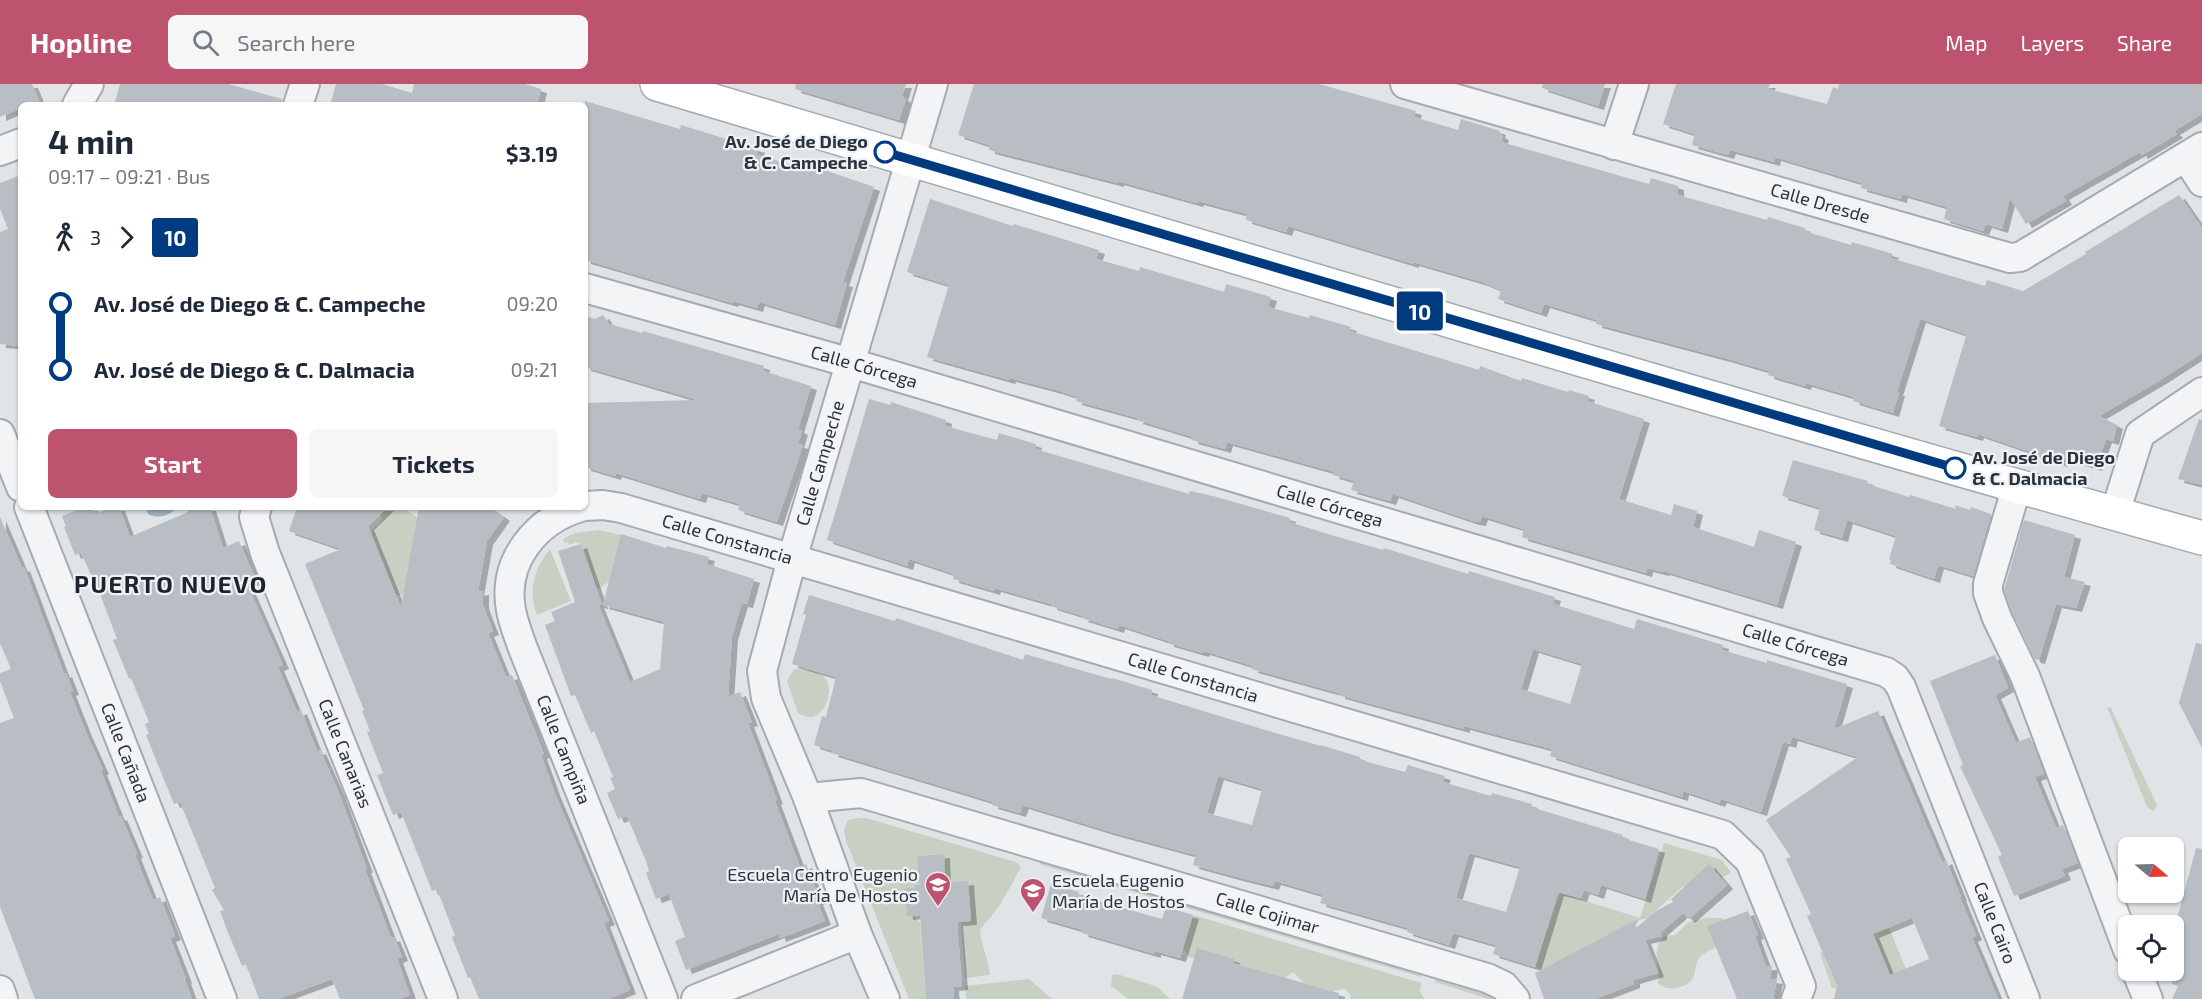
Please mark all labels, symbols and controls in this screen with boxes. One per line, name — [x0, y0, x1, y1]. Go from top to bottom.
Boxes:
search box — [168, 15, 588, 69]
text: Hopline — [30, 25, 132, 59]
icon: search — [189, 26, 222, 59]
text: Search here — [237, 29, 355, 55]
text: Map — [1945, 30, 1987, 55]
text: Layers — [2020, 30, 2084, 55]
text: Share — [2117, 30, 2172, 55]
text: 4 min — [48, 121, 134, 161]
place label: Av. José de Diego & C. Campeche — [725, 130, 868, 173]
text: $3.19 — [506, 140, 558, 166]
marker: Av. José de Diego & C. Campeche — [874, 141, 896, 163]
text: 09:17 – 09:21 · Bus — [48, 164, 210, 188]
street label: Calle Dresde — [1768, 178, 1873, 227]
icon: walk — [48, 221, 81, 254]
icon: forward — [110, 221, 143, 254]
text: 3 — [90, 225, 101, 249]
text: 10 — [164, 225, 186, 250]
text: Av. José de Diego & C. Campeche — [94, 290, 426, 316]
text: 09:20 — [506, 291, 558, 315]
line badge: 10 — [1393, 292, 1447, 330]
text: 10 — [1409, 299, 1431, 324]
street label: Calle Córcega — [808, 340, 920, 392]
text: Av. José de Diego & C. Dalmacia — [94, 356, 415, 382]
text: 09:21 — [511, 357, 558, 381]
street label: Calle Campeche — [791, 398, 848, 528]
button: Start — [48, 429, 297, 498]
button: Tickets — [309, 429, 558, 498]
place label: Av. José de Diego & C. Dalmacia — [1972, 446, 2115, 489]
marker: Av. José de Diego & C. Dalmacia — [1944, 457, 1966, 479]
street label: Calle Córcega — [1274, 479, 1386, 531]
street label: Calle Constancia — [660, 509, 795, 568]
district label: PUERTO NUEVO — [74, 569, 268, 598]
street label: Calle Córcega — [1740, 618, 1852, 670]
street label: Calle Constancia — [1125, 647, 1261, 707]
street label: Calle Campiña — [533, 691, 596, 807]
street label: Calle Canarias — [314, 695, 378, 811]
street label: Calle Cañada — [97, 699, 156, 805]
north arrow — [2118, 837, 2184, 903]
map controls — [2118, 837, 2184, 981]
place label: Escuela Centro Eugenio María De Hostos — [727, 863, 918, 906]
place label: Escuela Eugenio María de Hostos — [1052, 869, 1185, 912]
school or university icon: Escuela Centro Eugenio María De Hostos — [923, 870, 953, 908]
school or university icon: Escuela Eugenio María de Hostos — [1018, 876, 1048, 914]
street label: Calle Cairo — [1970, 878, 2022, 967]
street label: Calle Cojimar — [1213, 886, 1322, 938]
button: locate — [2118, 915, 2184, 981]

